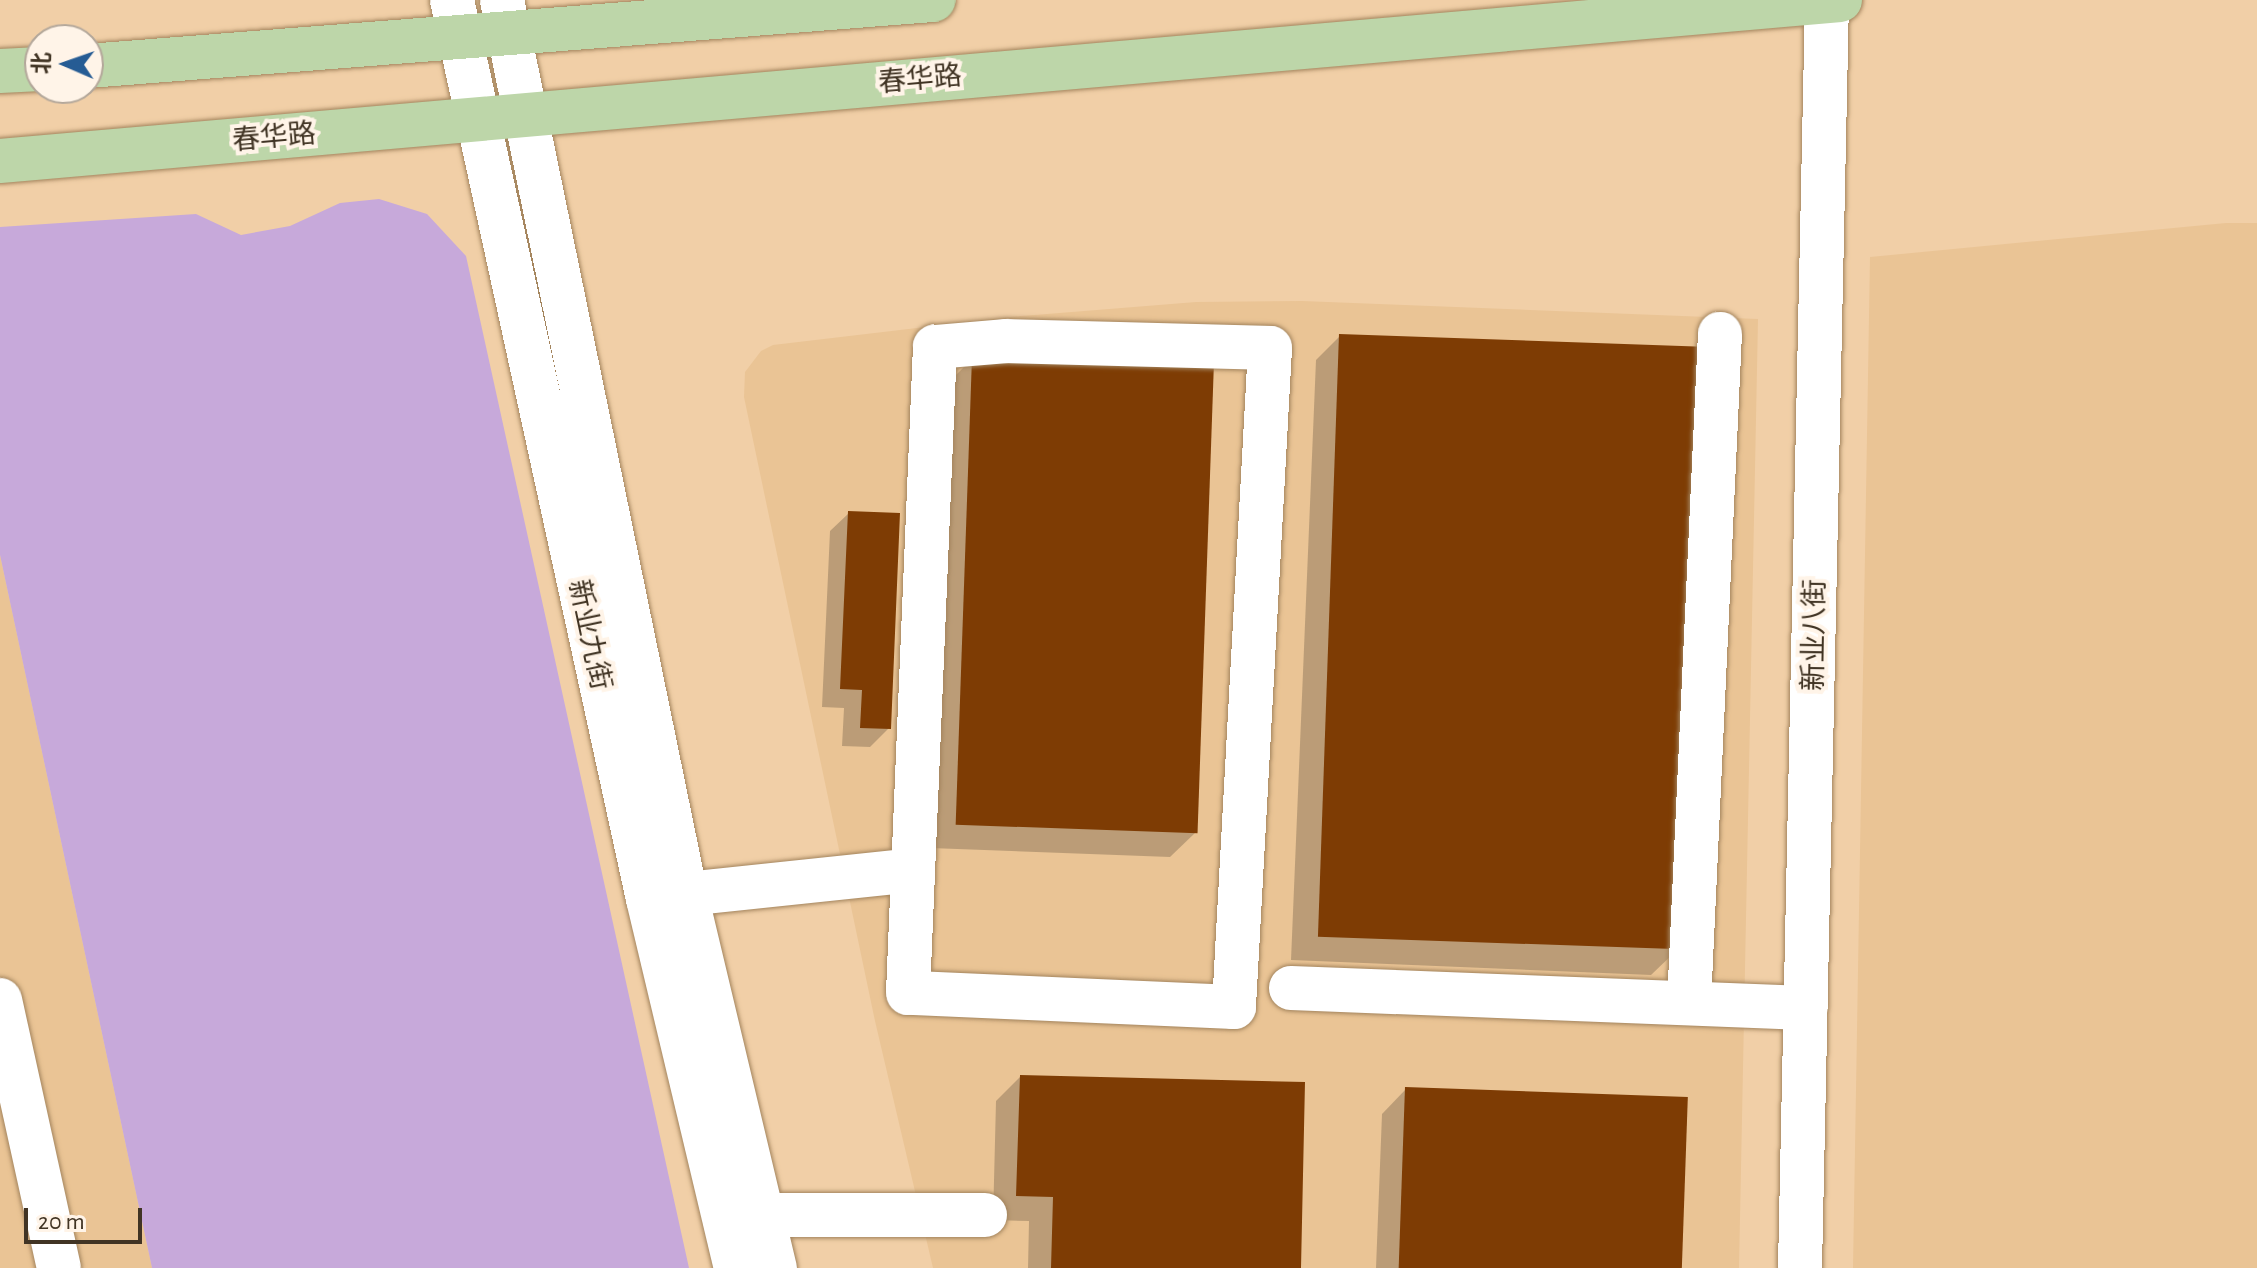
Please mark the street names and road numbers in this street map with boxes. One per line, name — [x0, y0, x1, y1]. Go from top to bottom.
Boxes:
street label: 春华路 — [877, 60, 963, 100]
street label: 春华路 — [231, 118, 317, 158]
street label: 新业九街 — [561, 577, 617, 693]
street label: 新业八街 — [1797, 579, 1833, 691]

